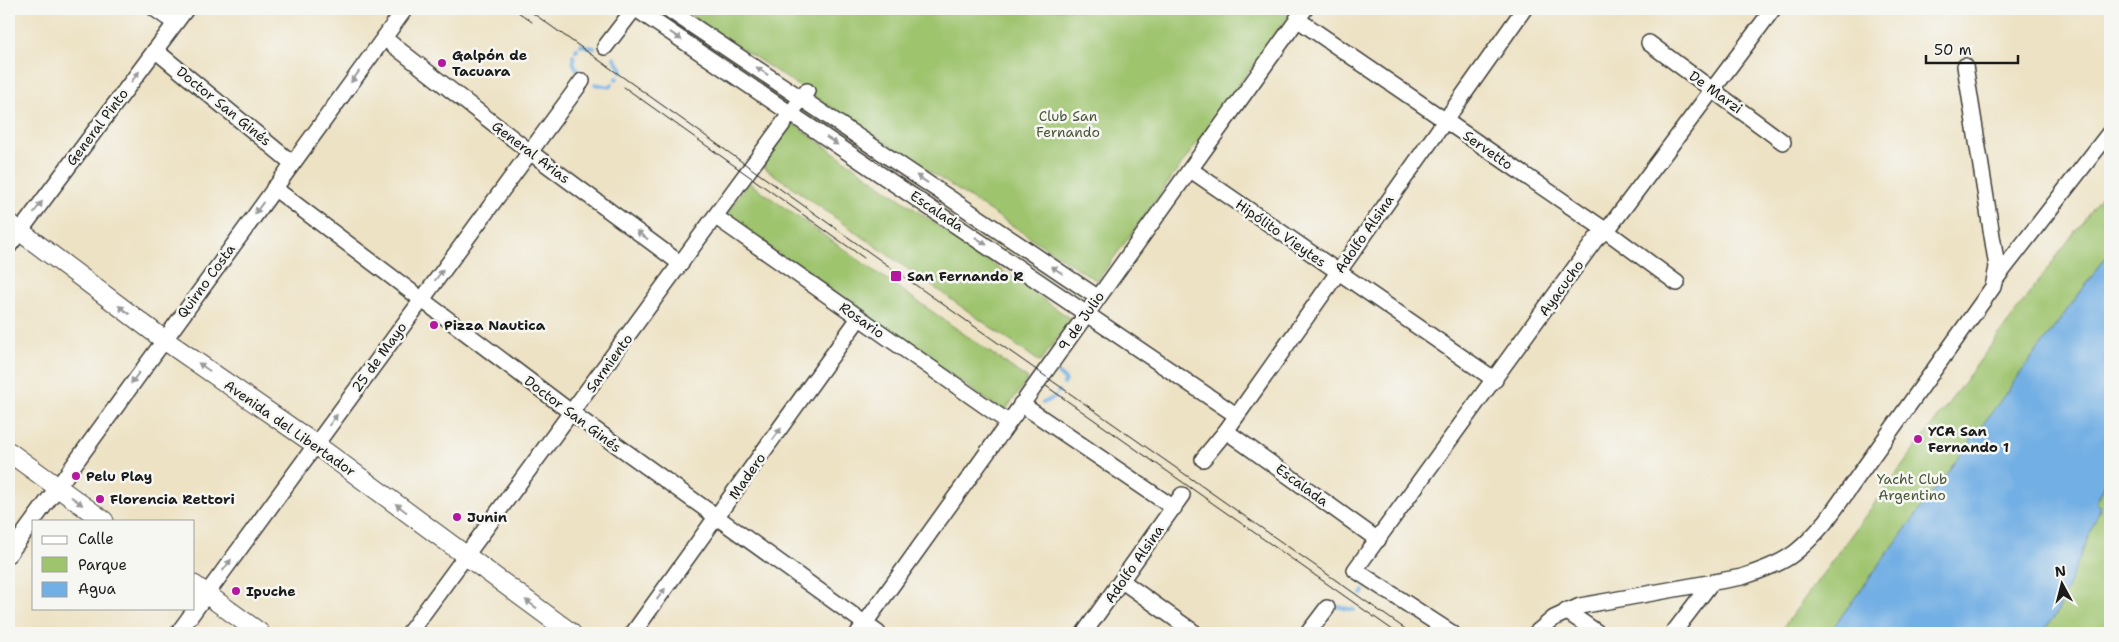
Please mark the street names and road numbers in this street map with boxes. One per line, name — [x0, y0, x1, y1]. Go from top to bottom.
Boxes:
street label: Doctor San Ginés — [173, 62, 275, 150]
street label: De Marzi — [1686, 67, 1746, 117]
street label: General Pinto — [62, 85, 132, 169]
street label: General Arias — [488, 117, 574, 187]
street label: Servetto — [1460, 126, 1516, 174]
street label: Escalada — [907, 186, 968, 236]
street label: Adolfo Alsina — [1330, 191, 1398, 277]
street label: Hipólito Vieytes — [1232, 195, 1330, 271]
street label: Quirno Costa — [173, 240, 239, 322]
street label: Ayacucho — [1535, 256, 1587, 320]
street label: 9 de Julio — [1054, 288, 1108, 354]
street label: Rosario — [836, 298, 888, 342]
street label: 25 de Mayo — [347, 318, 411, 396]
street label: Sarmiento — [582, 330, 636, 396]
street label: Doctor San Ginés — [521, 372, 625, 456]
street label: Avenida del Libertador — [221, 376, 359, 480]
street label: Madero — [724, 449, 770, 503]
street label: Escalada — [1272, 460, 1332, 510]
street label: Adolfo Alsina — [1100, 521, 1168, 607]

